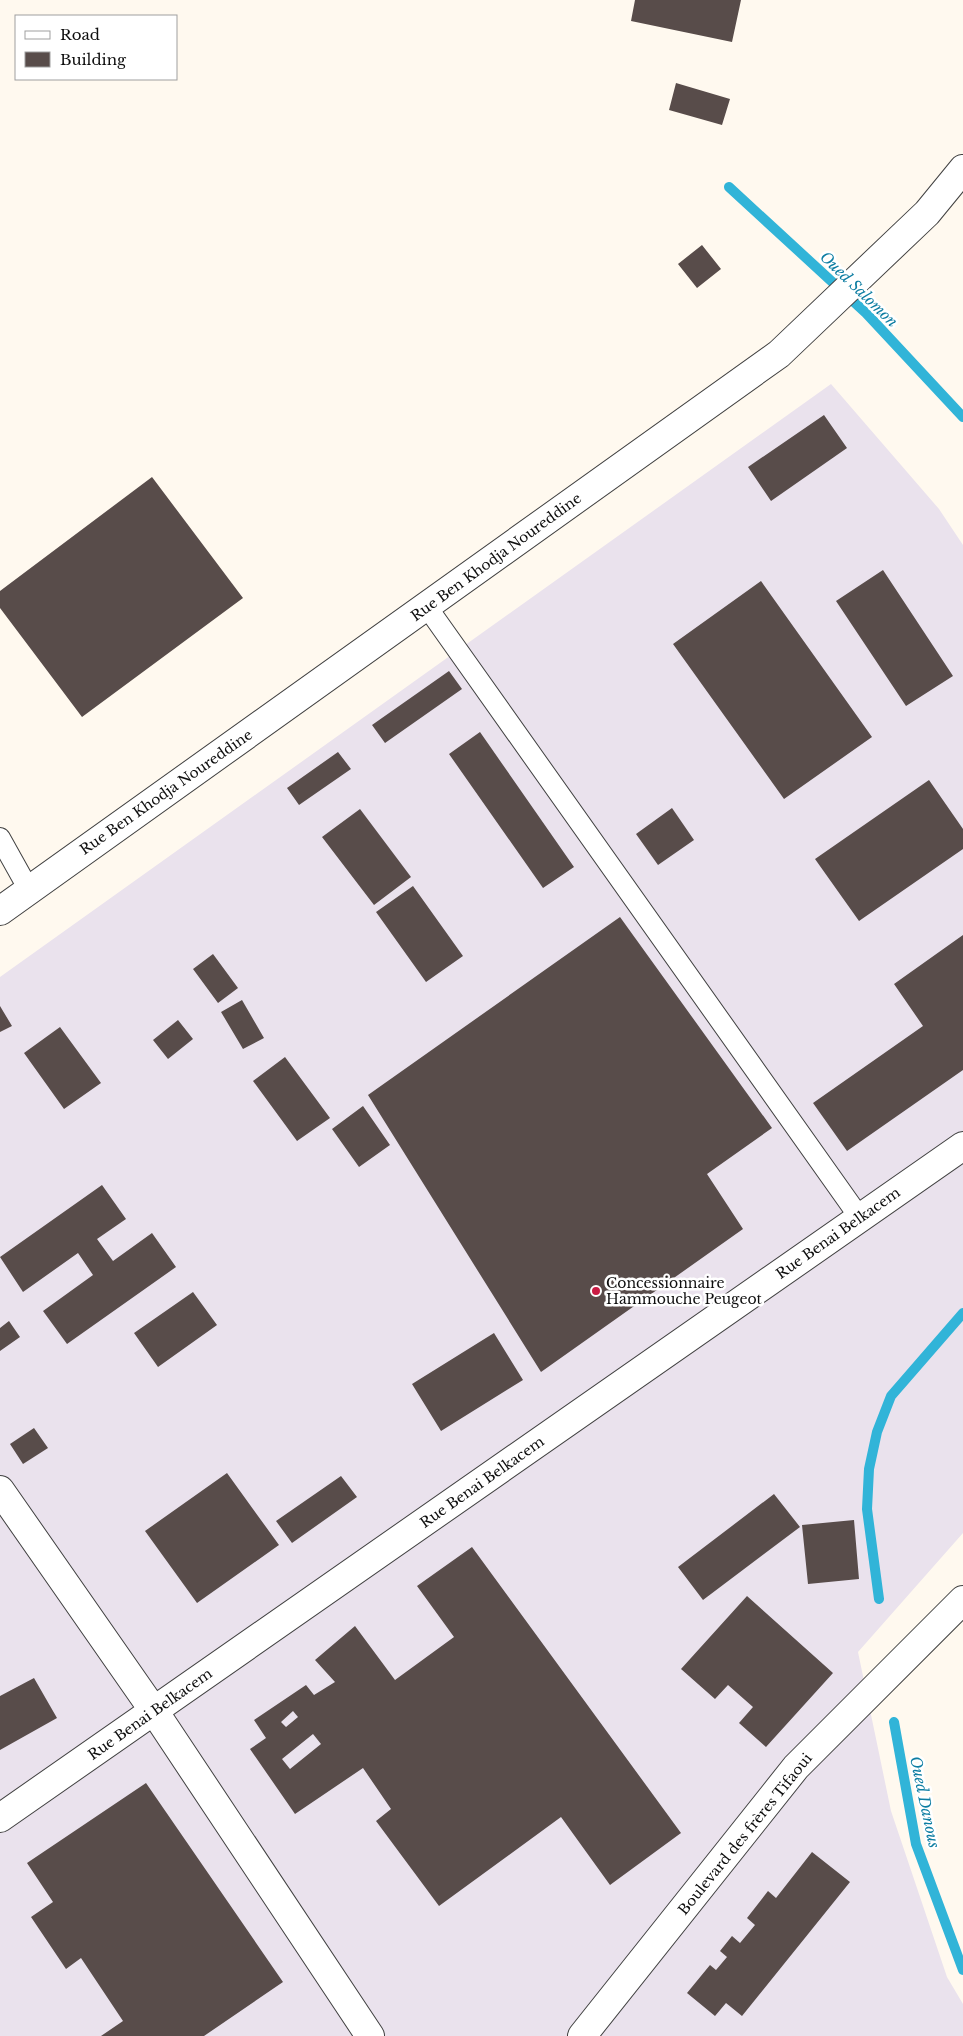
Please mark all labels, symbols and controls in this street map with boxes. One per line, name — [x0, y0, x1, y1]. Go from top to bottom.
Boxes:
legend — [15, 15, 178, 80]
text: Road — [60, 25, 100, 44]
text: Building — [60, 50, 127, 69]
water label: Oued Salomon — [816, 247, 902, 331]
street label: Rue Ben Khodja Noureddine — [407, 489, 585, 625]
street label: Rue Ben Khodja Noureddine — [76, 725, 256, 859]
street label: Rue Benai Belkacem — [772, 1183, 904, 1283]
place label: Concessionnaire Hammouche Peugeot — [606, 1274, 763, 1308]
marker: Concessionnaire Hammouche Peugeot — [590, 1285, 602, 1297]
street label: Rue Benai Belkacem — [416, 1432, 548, 1532]
street label: Rue Benai Belkacem — [84, 1664, 216, 1764]
street label: Boulevard des frères Tifaoui — [674, 1749, 816, 1919]
water label: Oued Danous — [906, 1754, 944, 1850]

